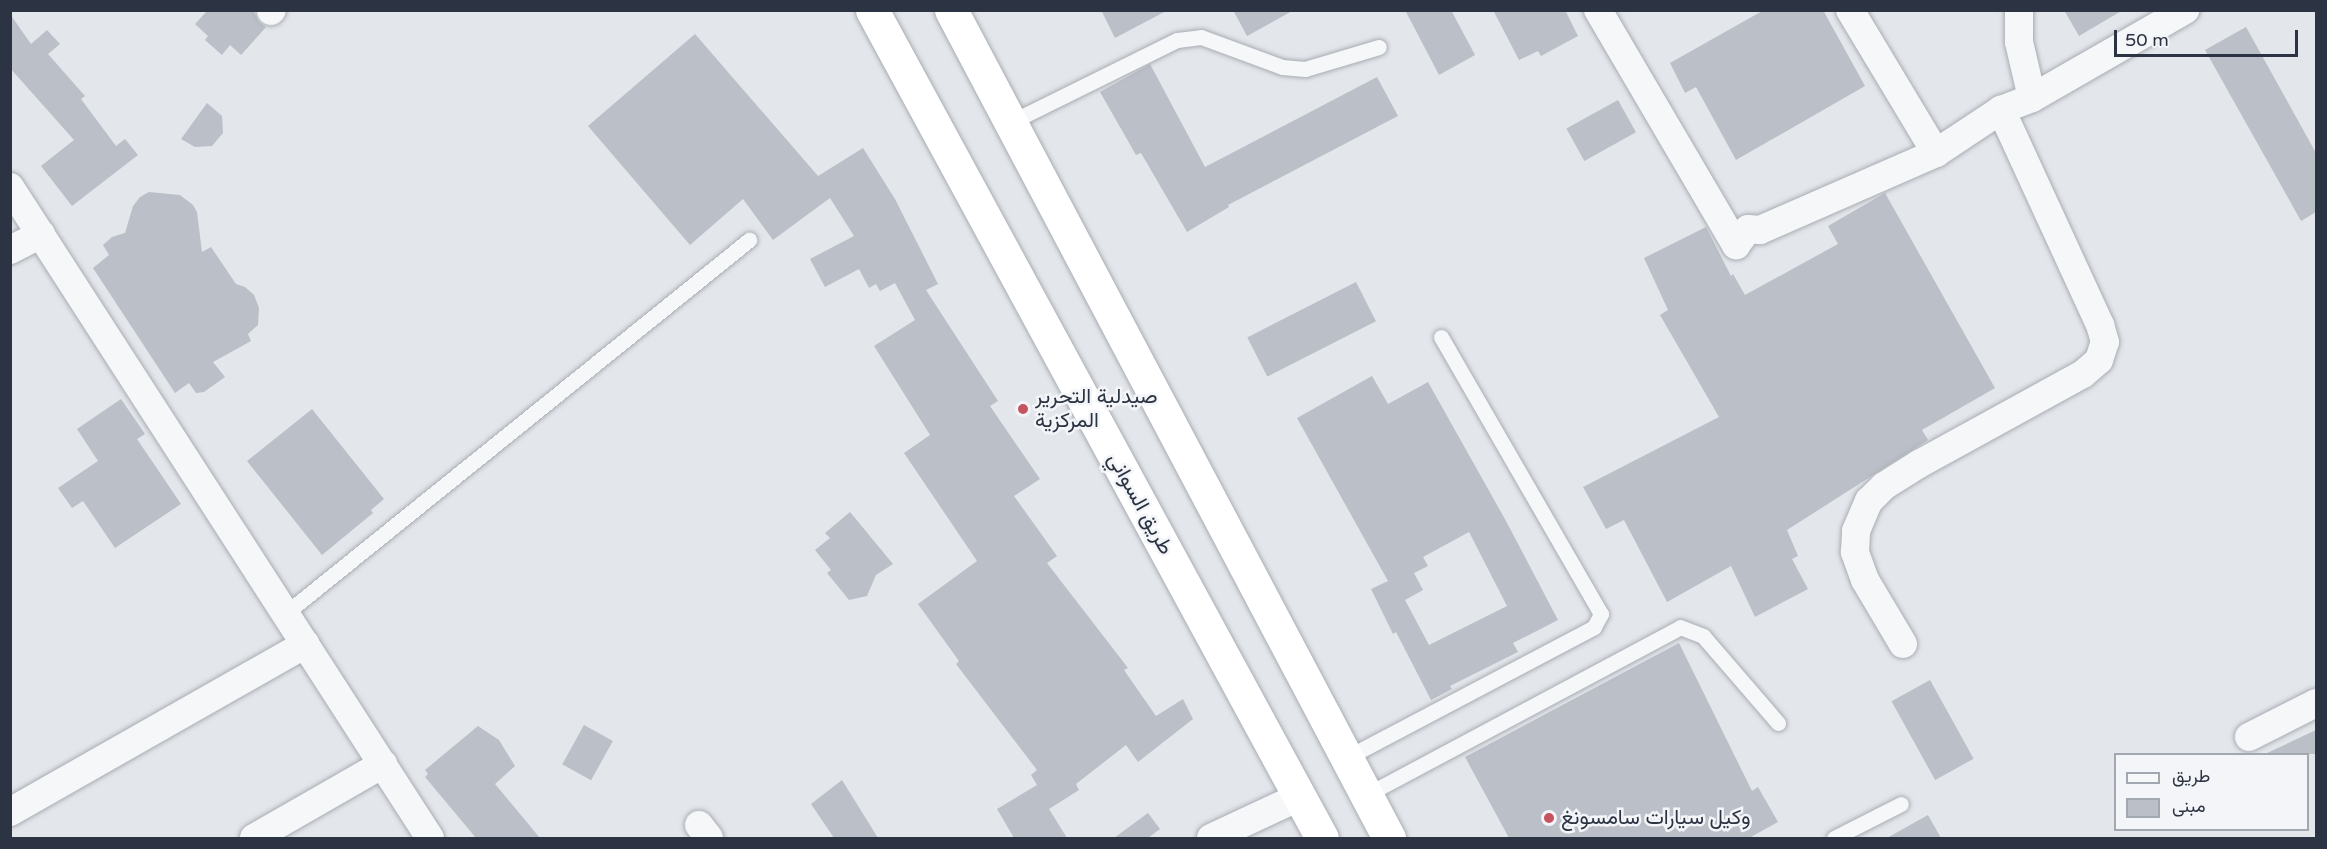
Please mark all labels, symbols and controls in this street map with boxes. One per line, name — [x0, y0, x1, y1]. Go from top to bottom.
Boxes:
scale bar — [2117, 18, 2302, 56]
text: 50 m — [2125, 29, 2169, 51]
place label: صيدلية التحرير المركزية — [1035, 384, 1158, 434]
marker: صيدلية التحرير المركزية — [1016, 402, 1030, 416]
street label: طريق السواني — [1102, 449, 1178, 559]
legend — [2114, 753, 2309, 831]
text: طريق — [2172, 765, 2210, 787]
text: مبنى — [2172, 795, 2206, 817]
place label: وكيل سيارات سامسونغ — [1561, 805, 1751, 831]
marker: وكيل سيارات سامسونغ — [1542, 811, 1556, 825]

